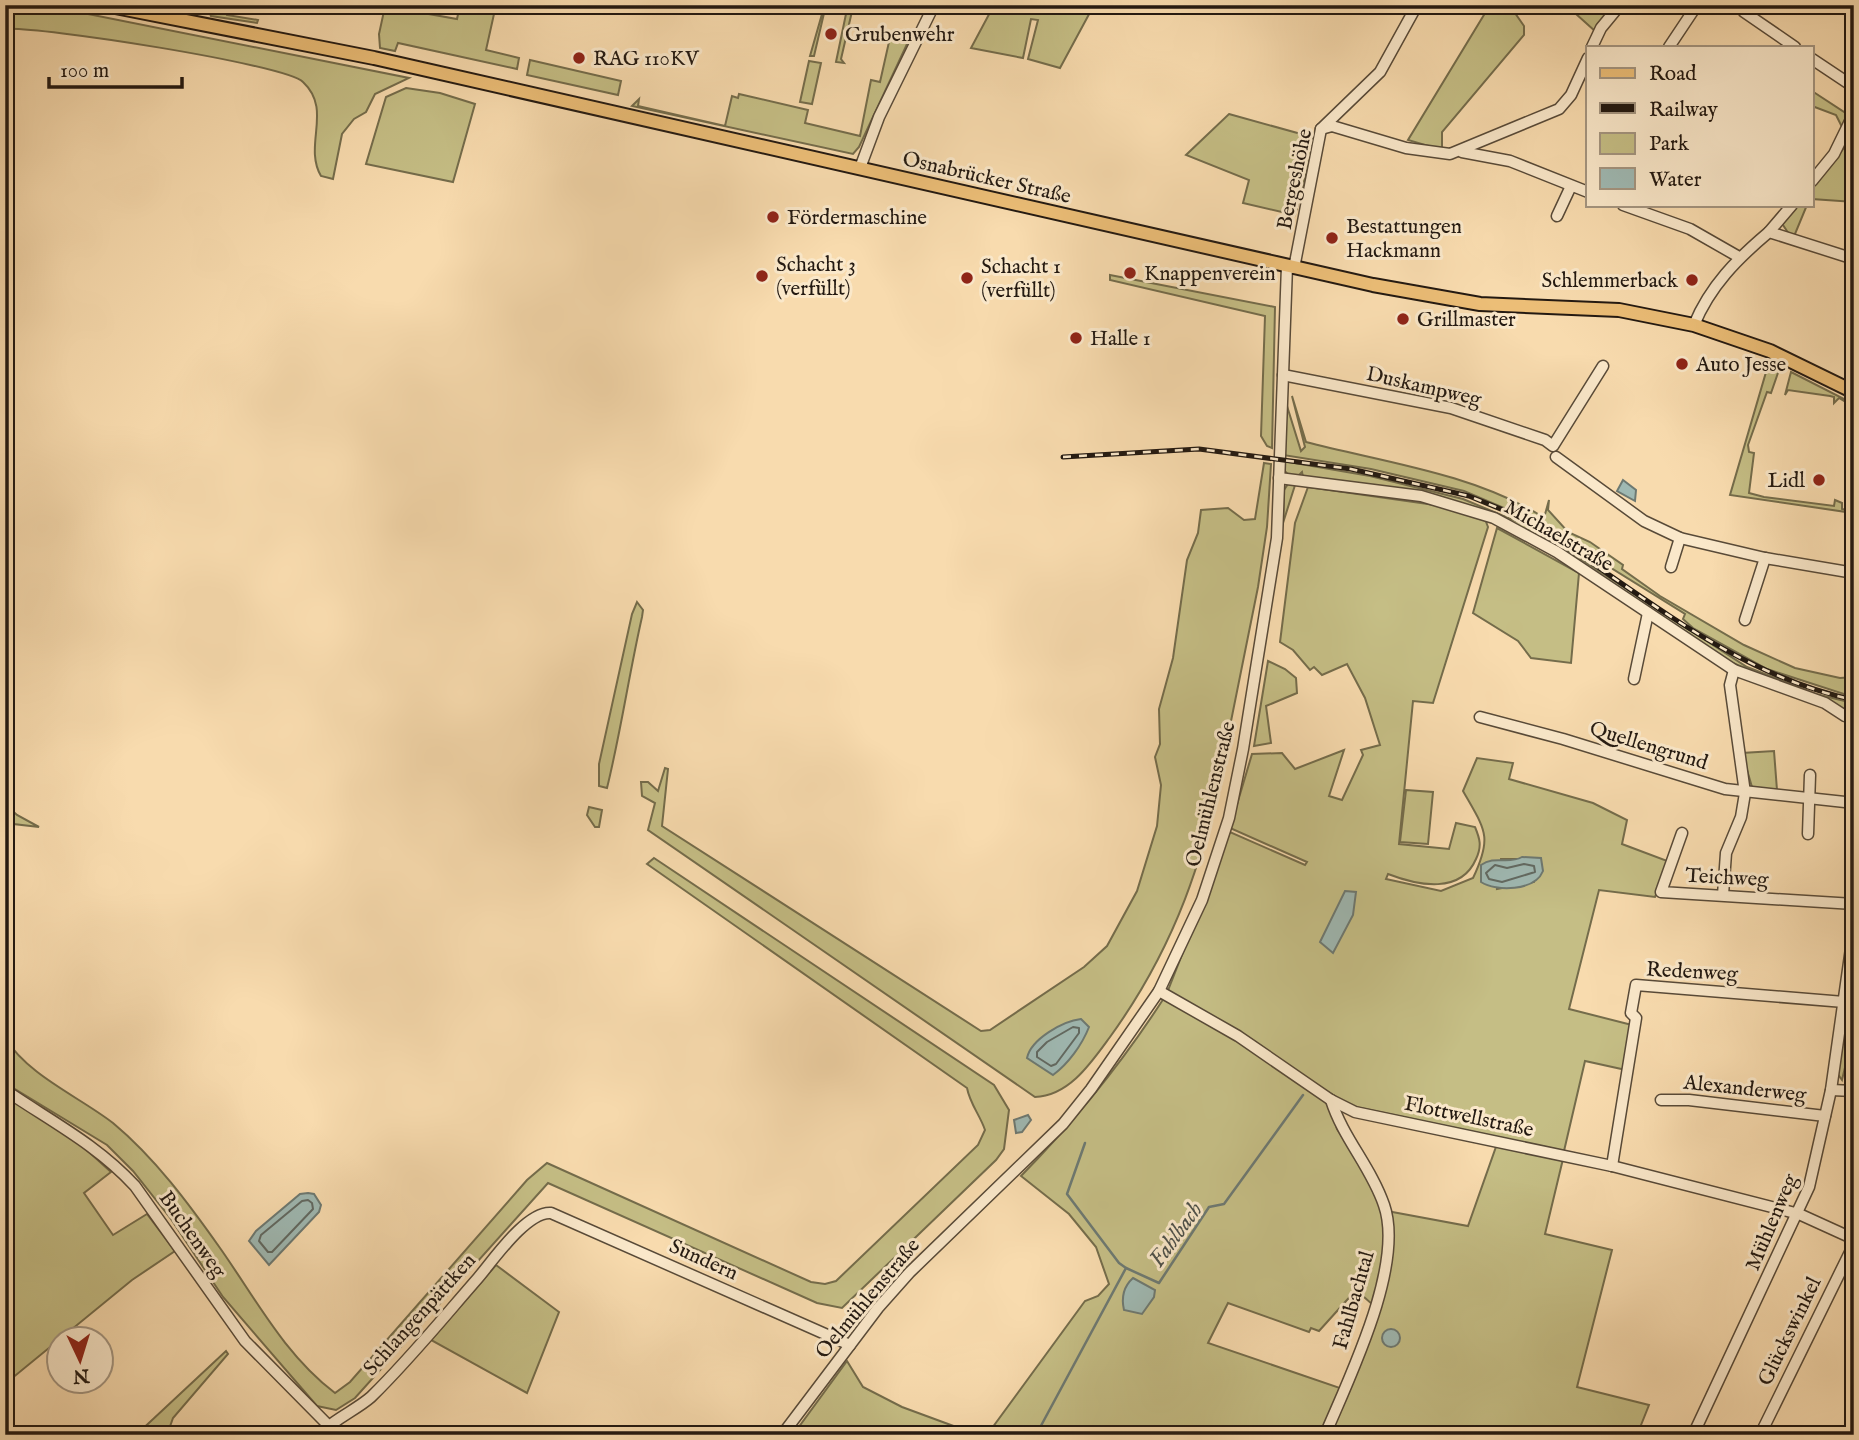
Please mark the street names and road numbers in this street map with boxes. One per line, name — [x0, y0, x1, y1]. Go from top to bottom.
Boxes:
street label: Bergeshöhe — [1272, 126, 1319, 232]
street label: Osnabrücker Straße — [900, 146, 1074, 211]
street label: Duskampweg — [1363, 361, 1485, 414]
street label: Michaelstraße — [1499, 494, 1618, 579]
street label: Quellengrund — [1586, 716, 1712, 777]
street label: Oelmühlenstraße — [1180, 718, 1243, 870]
street label: Teichweg — [1685, 863, 1770, 894]
street label: Redenweg — [1645, 957, 1739, 988]
street label: Alexanderweg — [1681, 1070, 1808, 1109]
street label: Flottwellstraße — [1402, 1091, 1536, 1144]
street label: Mühlenweg — [1740, 1170, 1805, 1275]
street label: Buchenweg — [152, 1186, 232, 1284]
street label: Sundern — [665, 1233, 742, 1287]
street label: Oelmühlenstraße — [810, 1233, 927, 1365]
street label: Schlangenpättken — [358, 1248, 482, 1382]
street label: Fahlbachtal — [1327, 1248, 1381, 1353]
street label: Glückswinkel — [1752, 1273, 1828, 1391]

